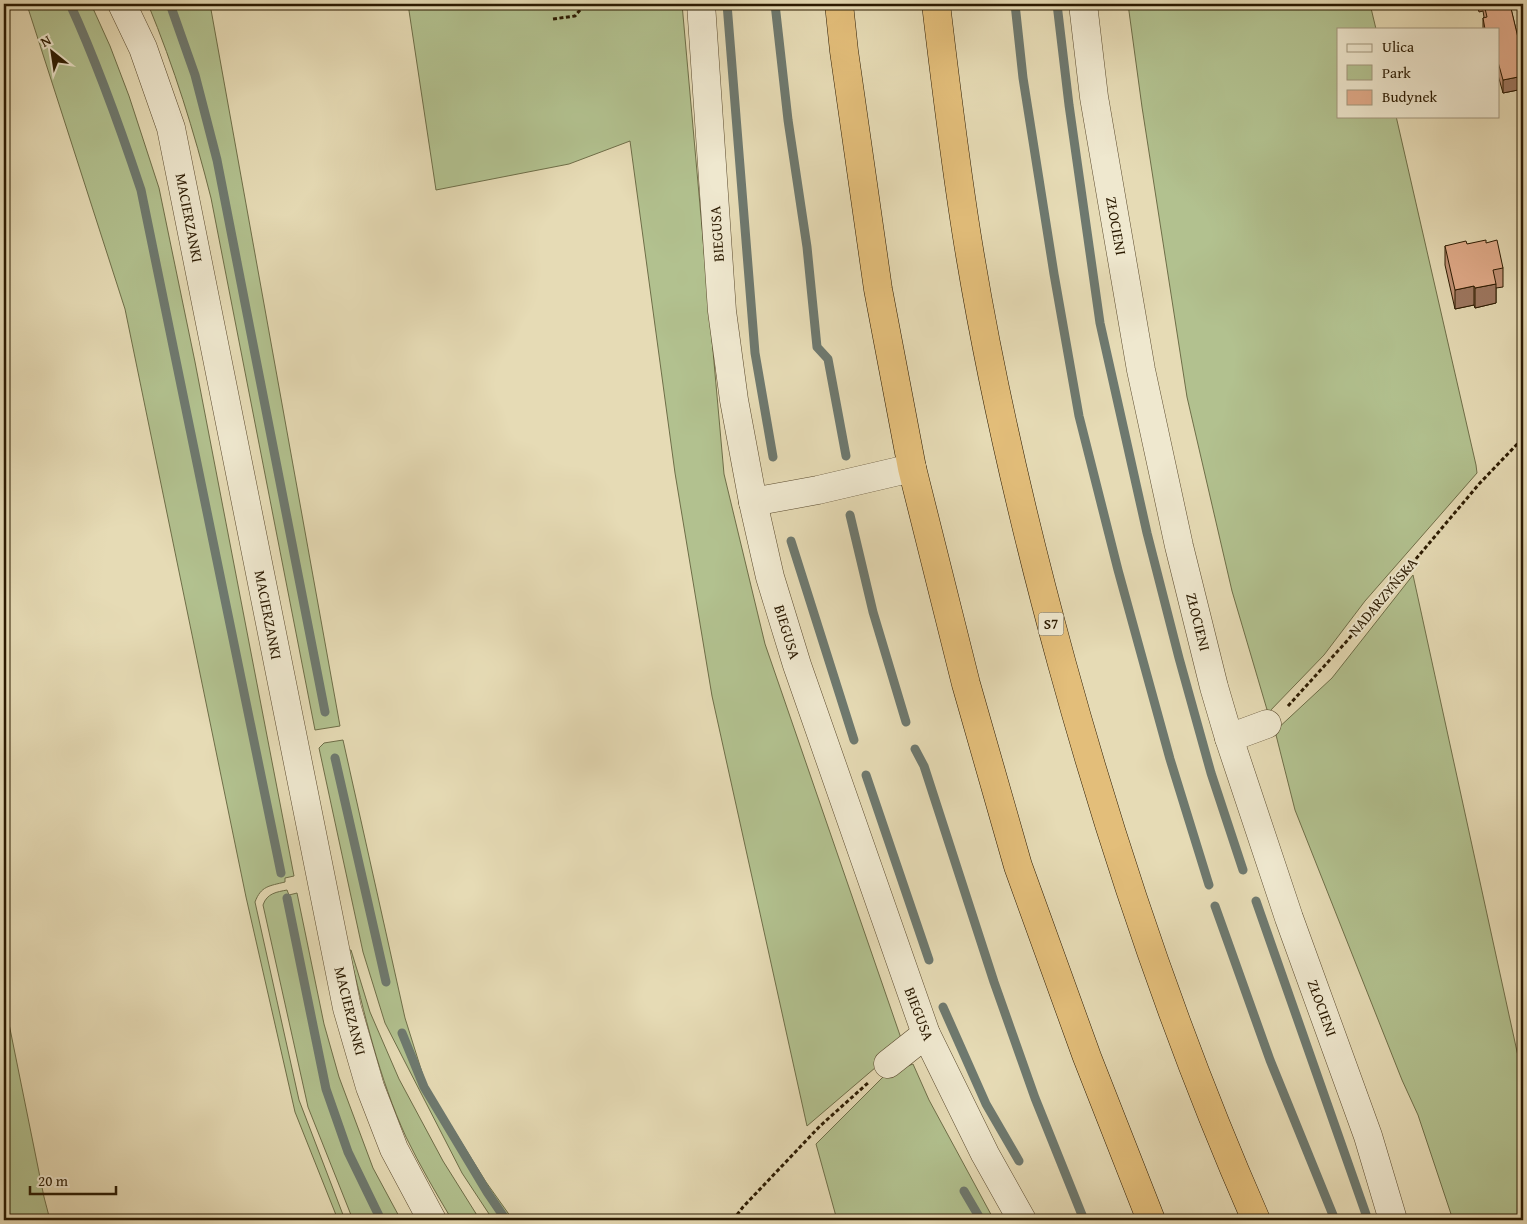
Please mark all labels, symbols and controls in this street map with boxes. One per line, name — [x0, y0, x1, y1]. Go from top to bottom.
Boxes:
north arrow — [28, 28, 78, 78]
legend — [1337, 28, 1500, 118]
text: N — [36, 29, 55, 52]
text: Ulica — [1382, 36, 1414, 57]
text: Park — [1382, 62, 1411, 83]
text: Budynek — [1382, 86, 1438, 107]
street label: MACIERZANKI — [171, 171, 208, 264]
street label: ZŁOCIENI — [1101, 195, 1132, 257]
street label: BIEGUSA — [704, 205, 729, 263]
street label: NADARZYŃSKA — [1343, 553, 1422, 641]
street label: MACIERZANKI — [250, 568, 287, 661]
street label: ZŁOCIENI — [1181, 591, 1216, 653]
street label: BIEGUSA — [769, 602, 806, 662]
road number: S7 — [1038, 612, 1064, 636]
street label: MACIERZANKI — [329, 964, 372, 1057]
street label: ZŁOCIENI — [1302, 976, 1342, 1039]
street label: BIEGUSA — [900, 984, 939, 1044]
scale bar — [30, 1164, 116, 1196]
text: 20 m — [38, 1170, 69, 1191]

